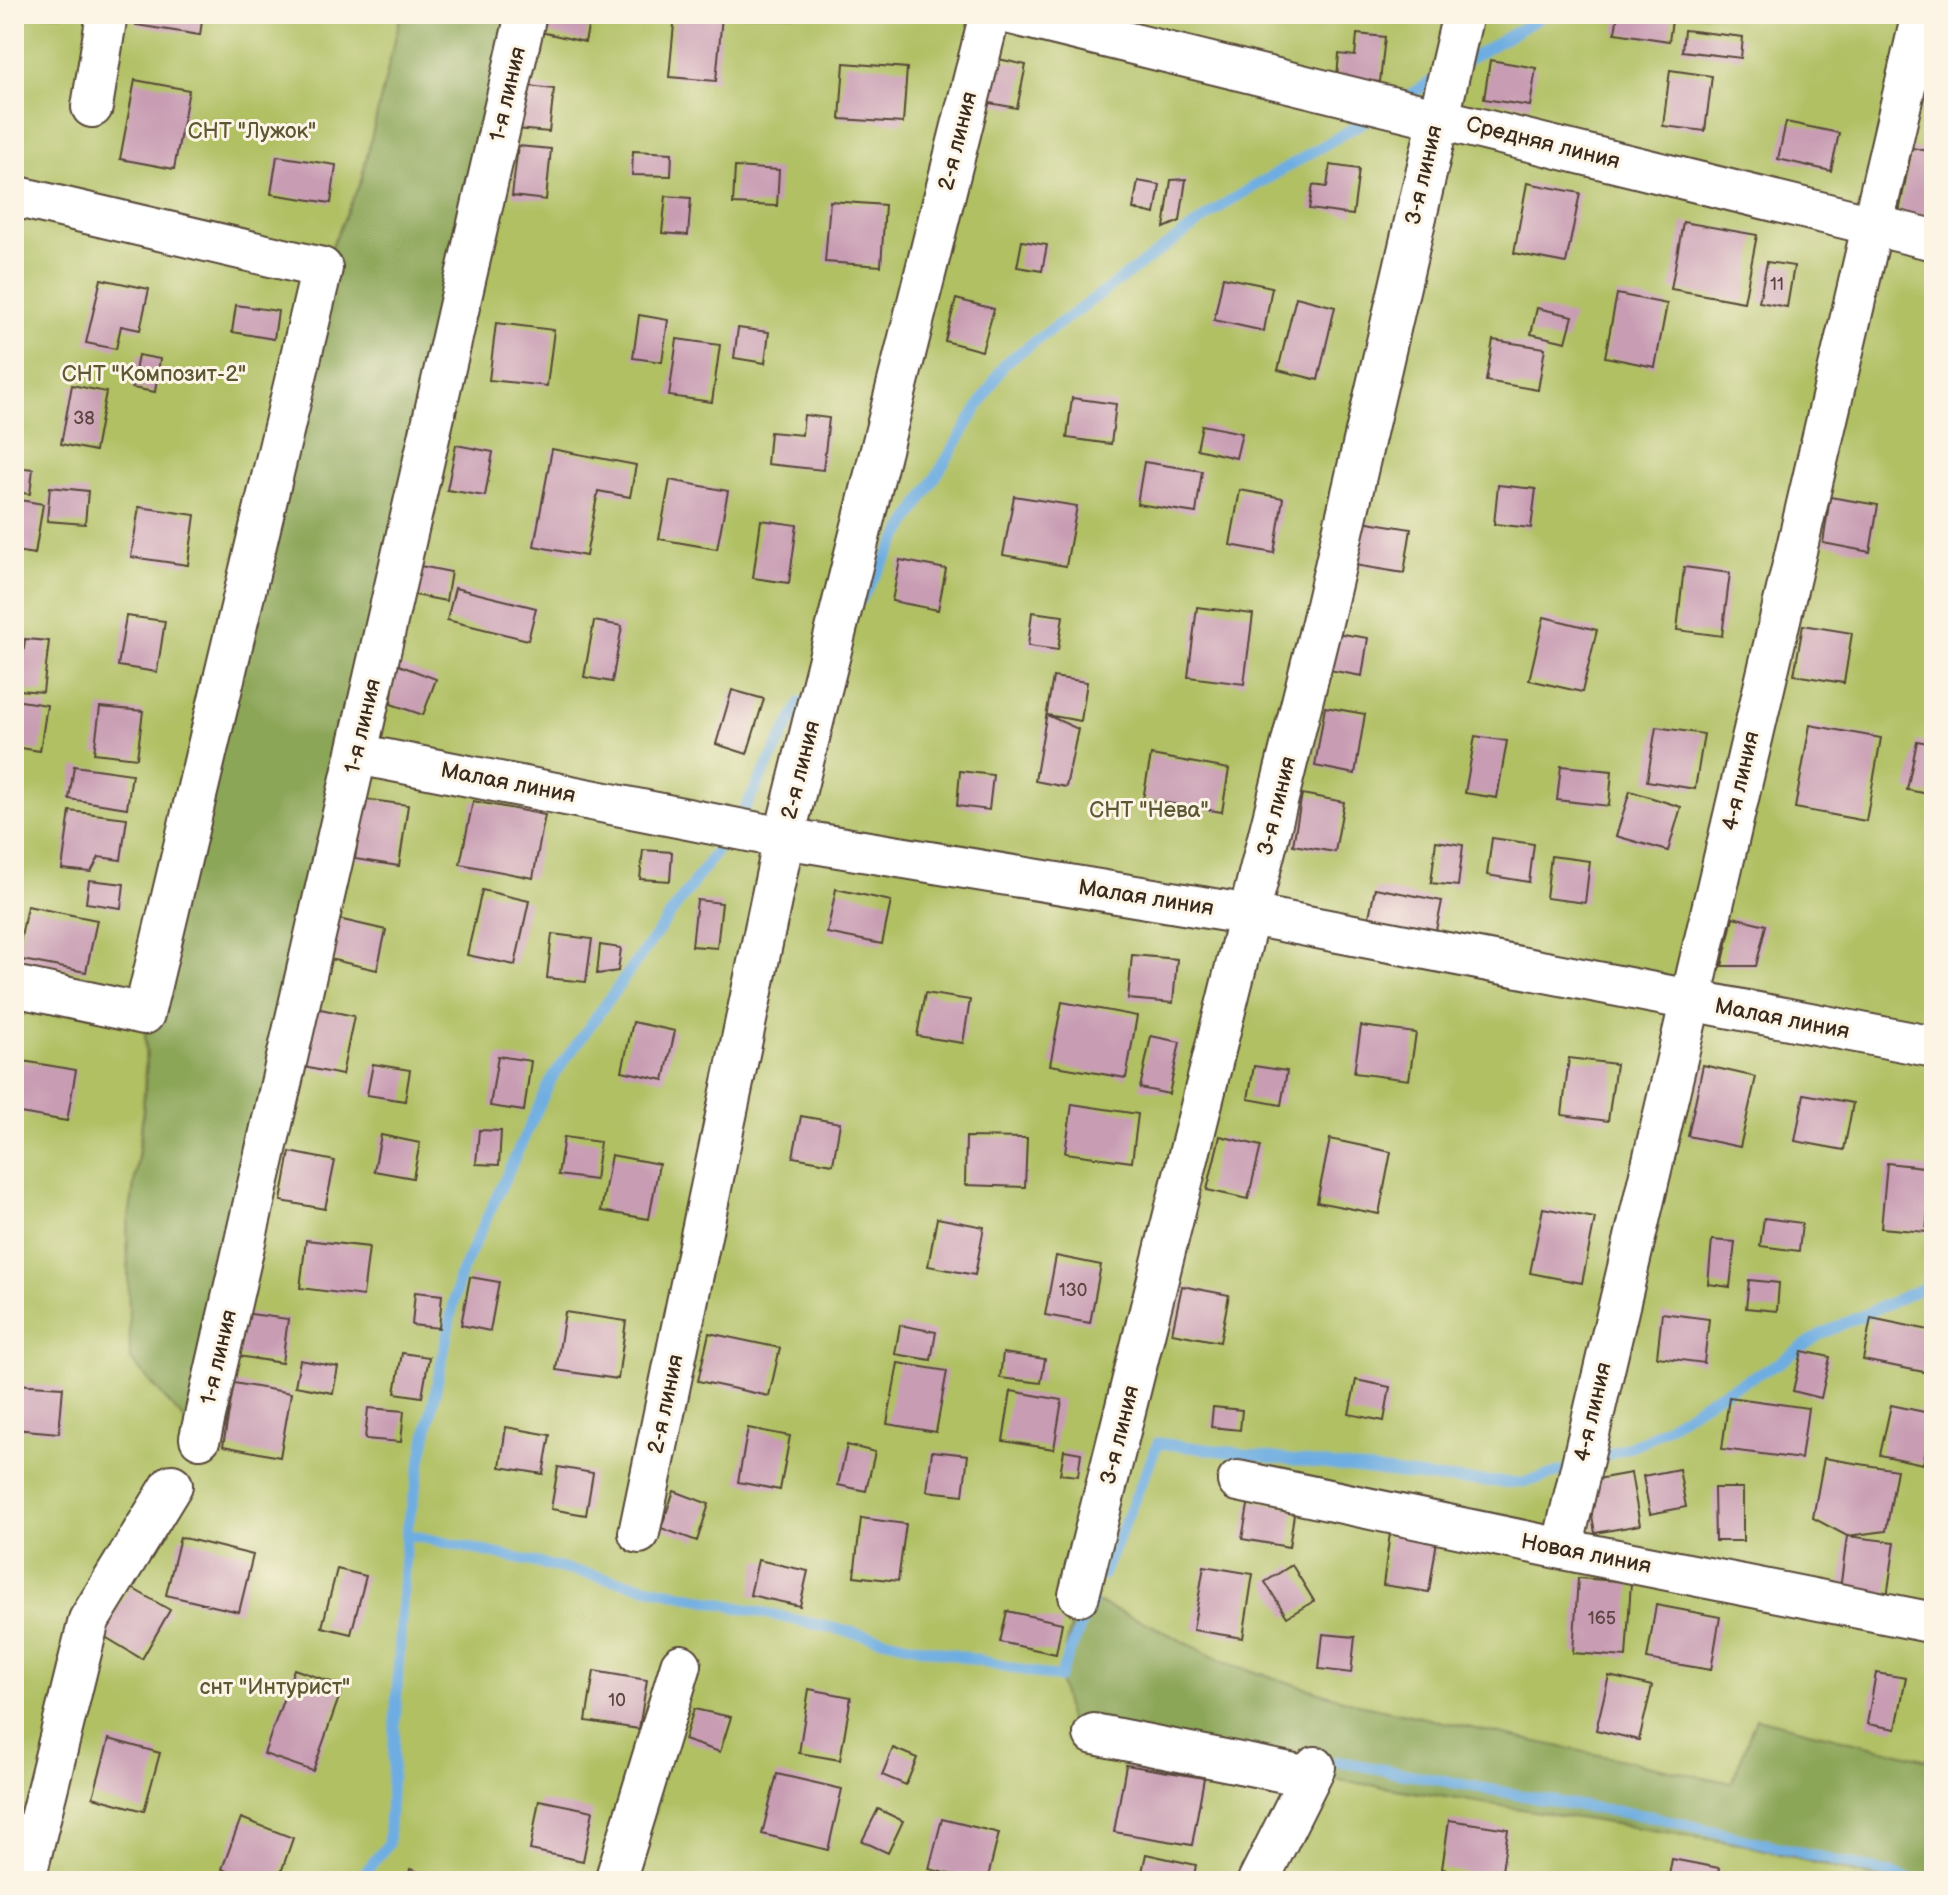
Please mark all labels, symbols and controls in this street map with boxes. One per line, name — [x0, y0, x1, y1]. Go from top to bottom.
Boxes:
street label: 1-я линия — [484, 44, 532, 144]
street label: 2-я линия — [933, 89, 983, 193]
street label: Средняя линия — [1463, 111, 1623, 175]
park label: СНТ "Лужок" — [188, 118, 316, 145]
street label: 3-я линия — [1399, 123, 1449, 227]
house number: 11 — [1770, 274, 1784, 295]
park label: СНТ "Композит-2" — [62, 361, 246, 388]
house number: 38 — [73, 408, 95, 429]
street label: 1-я линия — [339, 676, 387, 776]
street label: 2-я линия — [776, 718, 826, 822]
street label: 4-я линия — [1716, 729, 1766, 833]
street label: 3-я линия — [1252, 754, 1302, 858]
street label: Малая линия — [438, 757, 578, 809]
park label: СНТ "Нева" — [1089, 797, 1209, 824]
street label: Малая линия — [1076, 874, 1216, 922]
street label: Малая линия — [1712, 993, 1852, 1045]
house number: 130 — [1059, 1280, 1087, 1301]
street label: 1-я линия — [195, 1307, 243, 1407]
street label: 2-я линия — [642, 1352, 690, 1456]
street label: 4-я линия — [1568, 1360, 1618, 1464]
street label: 3-я линия — [1095, 1383, 1145, 1487]
street label: Новая линия — [1519, 1528, 1653, 1580]
house number: 165 — [1588, 1608, 1616, 1629]
park label: снт "Интурист" — [200, 1674, 350, 1701]
house number: 10 — [608, 1690, 626, 1711]

